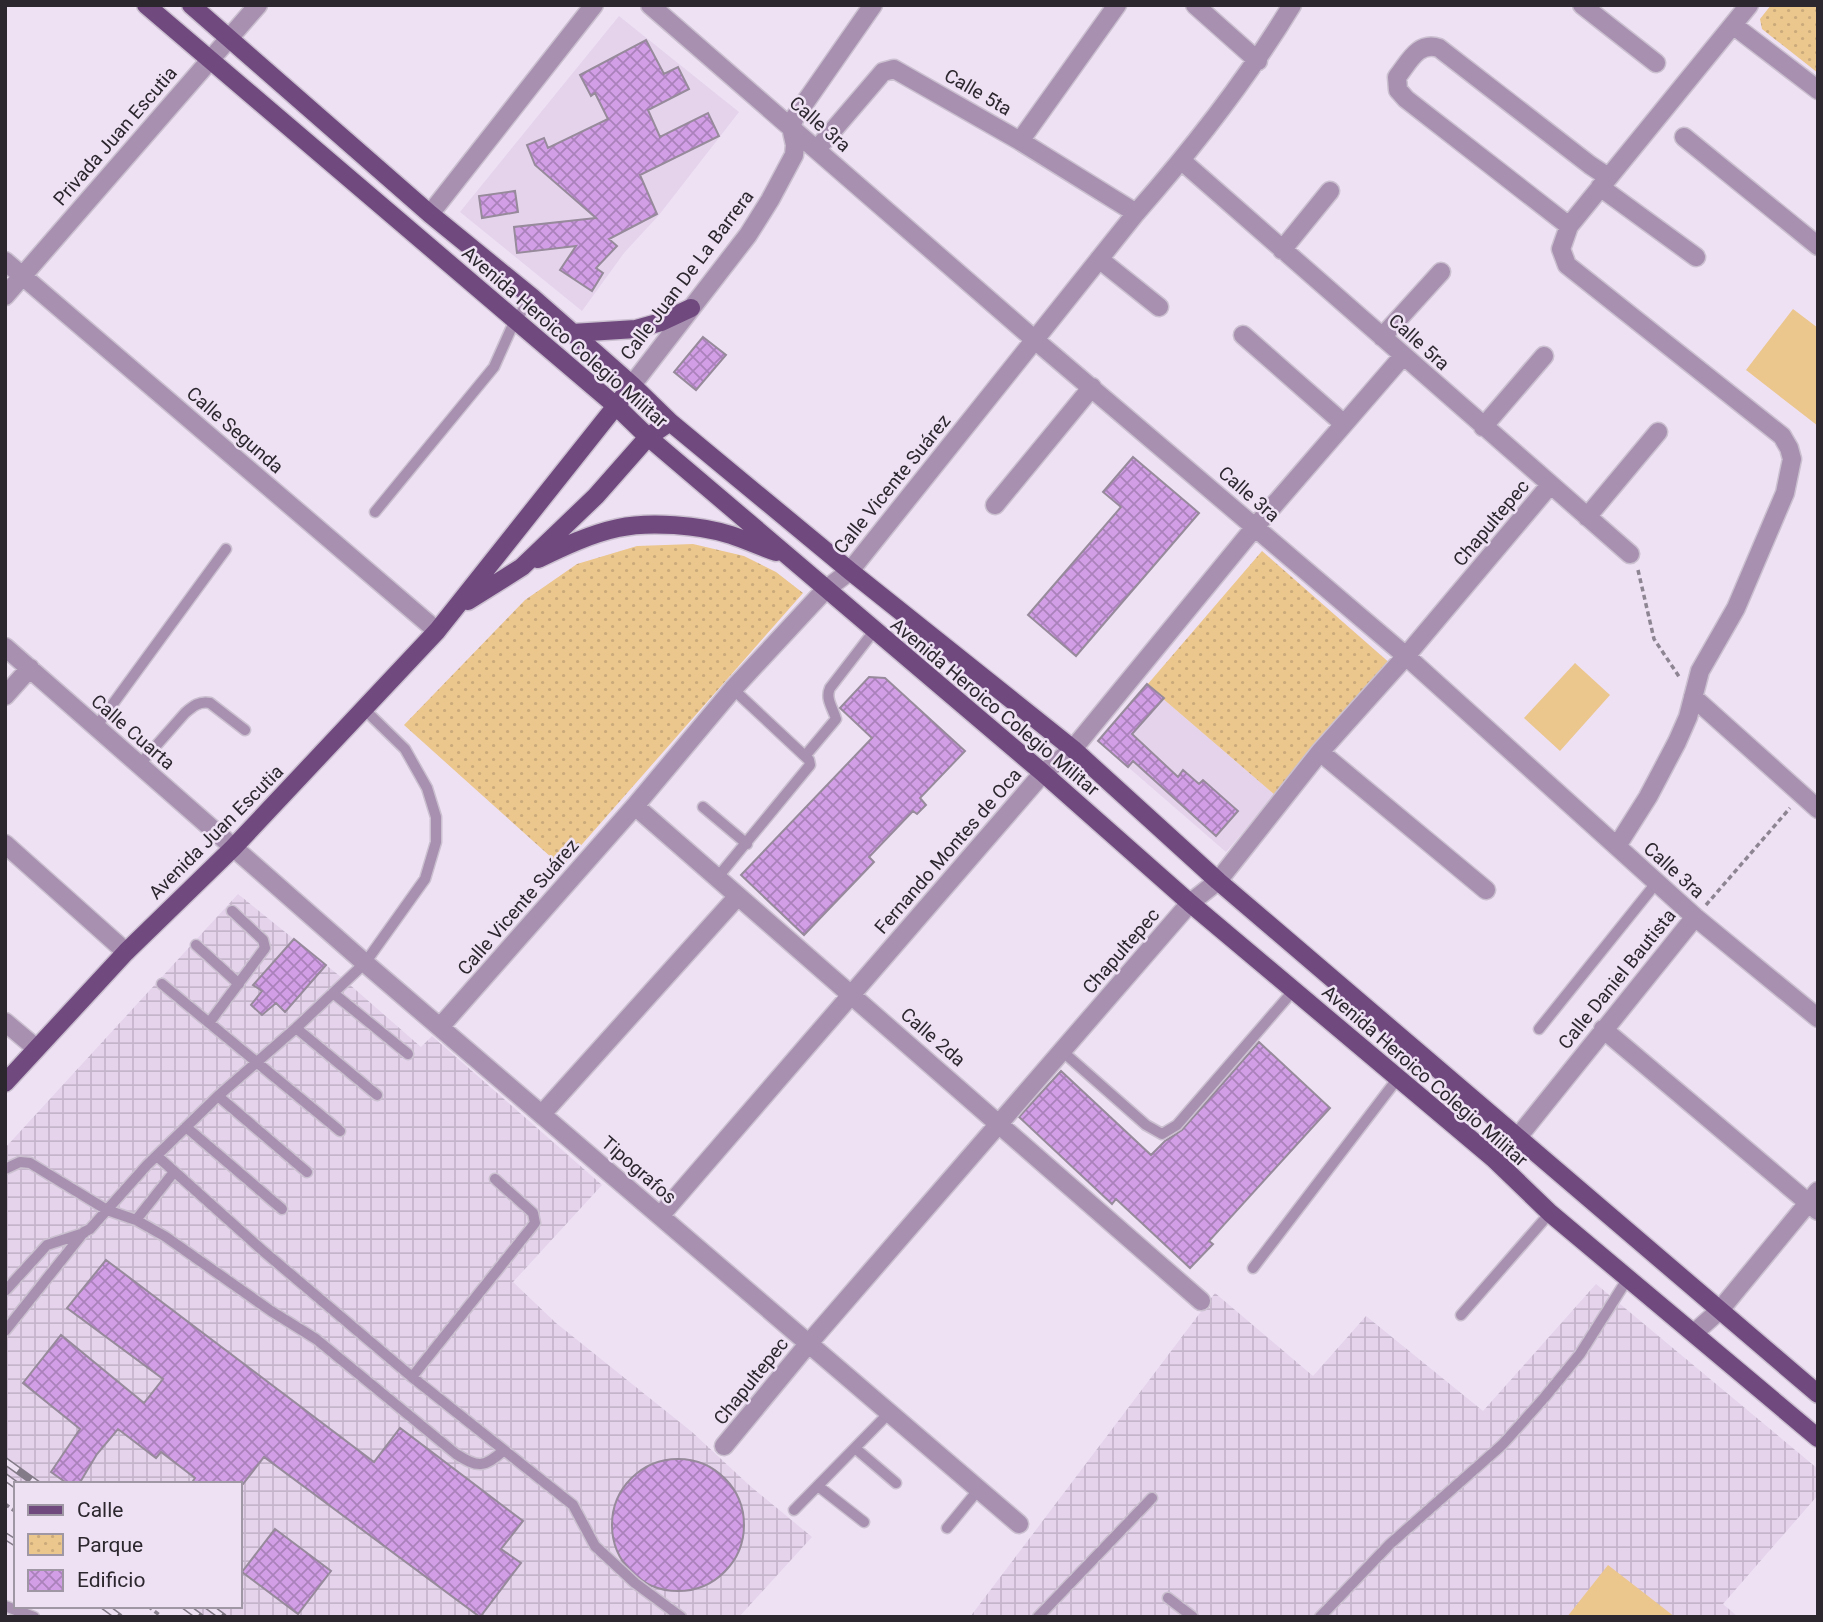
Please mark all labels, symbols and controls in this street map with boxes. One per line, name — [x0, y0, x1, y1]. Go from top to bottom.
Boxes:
street label: Privada Juan Escutia — [48, 62, 182, 210]
street label: Calle 5ta — [940, 64, 1016, 120]
street label: Calle 3ra — [785, 91, 855, 157]
street label: Calle Juan De La Barrera — [615, 185, 759, 365]
street label: Avenida Heroico Colegio Militar — [457, 241, 673, 433]
street label: Calle 5ra — [1384, 309, 1454, 375]
street label: Calle Segunda — [182, 382, 288, 478]
street label: Calle Vicente Suárez — [829, 410, 955, 558]
street label: Calle 3ra — [1214, 461, 1284, 527]
street label: Chapultepec — [1448, 475, 1534, 571]
street label: Avenida Heroico Colegio Militar — [886, 613, 1104, 801]
street label: Calle Cuarta — [86, 689, 180, 775]
street label: Avenida Juan Escutia — [144, 760, 288, 904]
street label: Fernando Montes de Oca — [870, 763, 1026, 939]
street label: Calle Vicente Suárez — [453, 834, 583, 980]
street label: Calle 3ra — [1639, 837, 1709, 903]
street label: Chapultepec — [1078, 903, 1164, 999]
street label: Calle Daniel Bautista — [1553, 904, 1681, 1054]
street label: Avenida Heroico Colegio Militar — [1317, 980, 1533, 1172]
street label: Calle 2da — [896, 1003, 970, 1071]
street label: Tipografos — [597, 1131, 681, 1209]
street label: Chapultepec — [709, 1333, 793, 1429]
legend — [14, 1482, 242, 1608]
text: Calle — [77, 1498, 123, 1522]
text: Parque — [77, 1533, 143, 1557]
text: Edificio — [77, 1568, 145, 1592]

